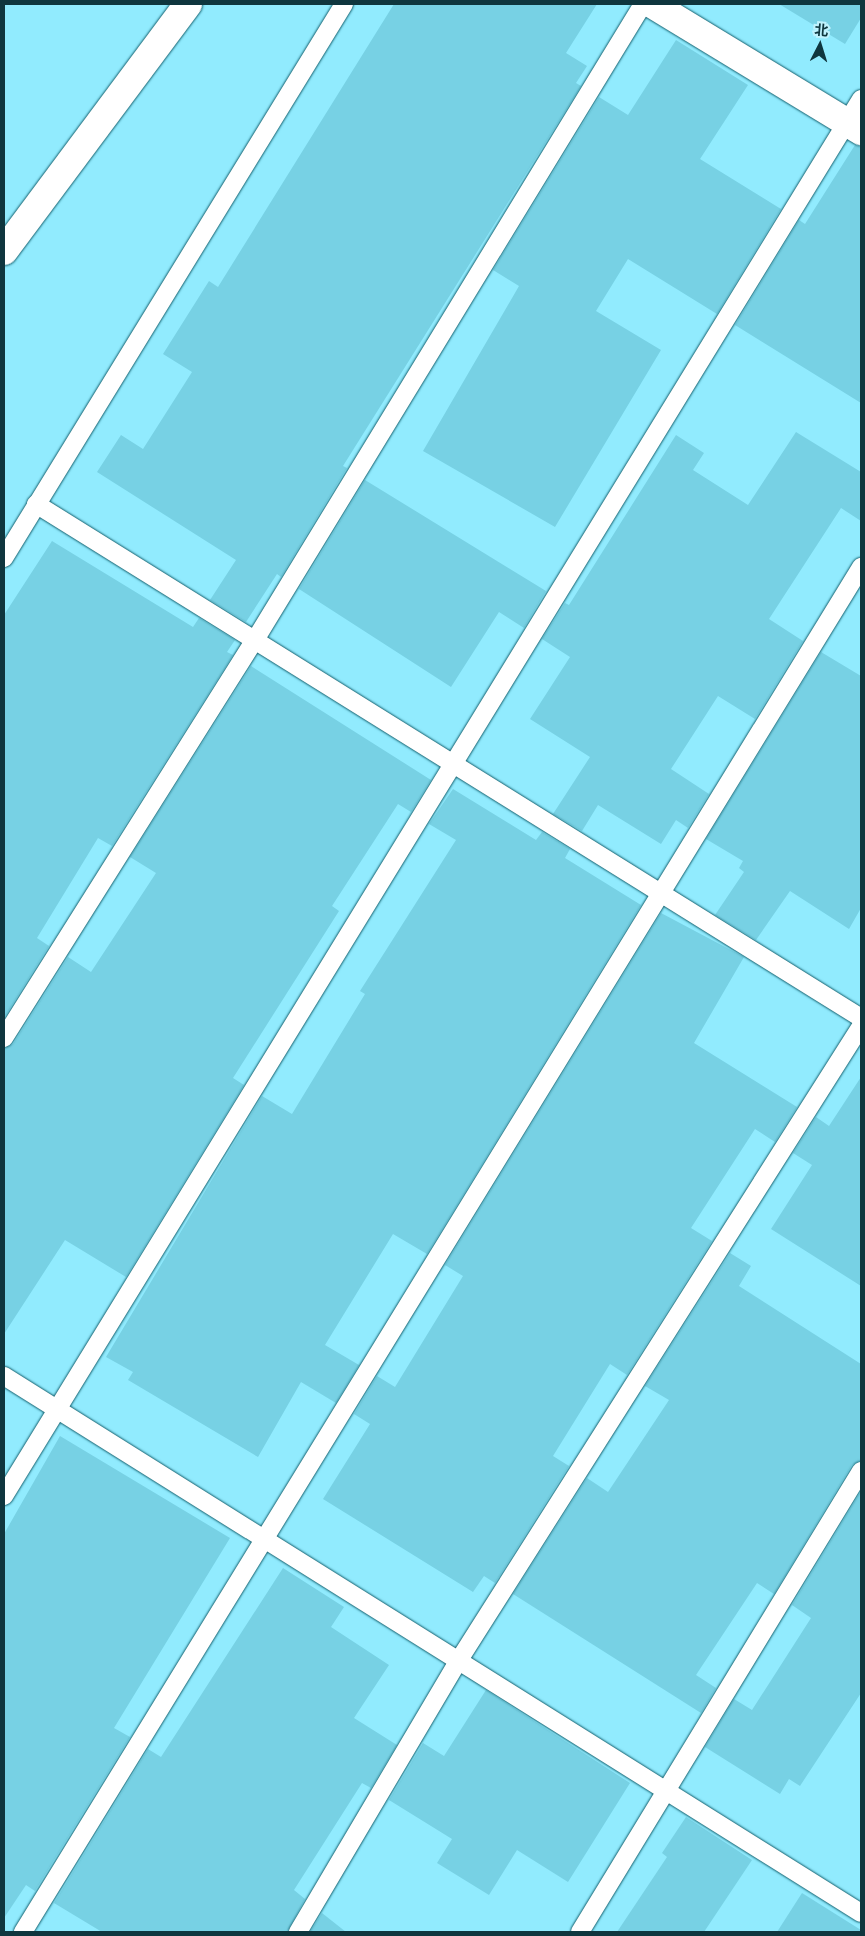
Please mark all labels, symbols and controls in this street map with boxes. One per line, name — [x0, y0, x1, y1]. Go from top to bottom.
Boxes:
text: 北 — [813, 19, 829, 41]
north arrow — [795, 20, 845, 70]

